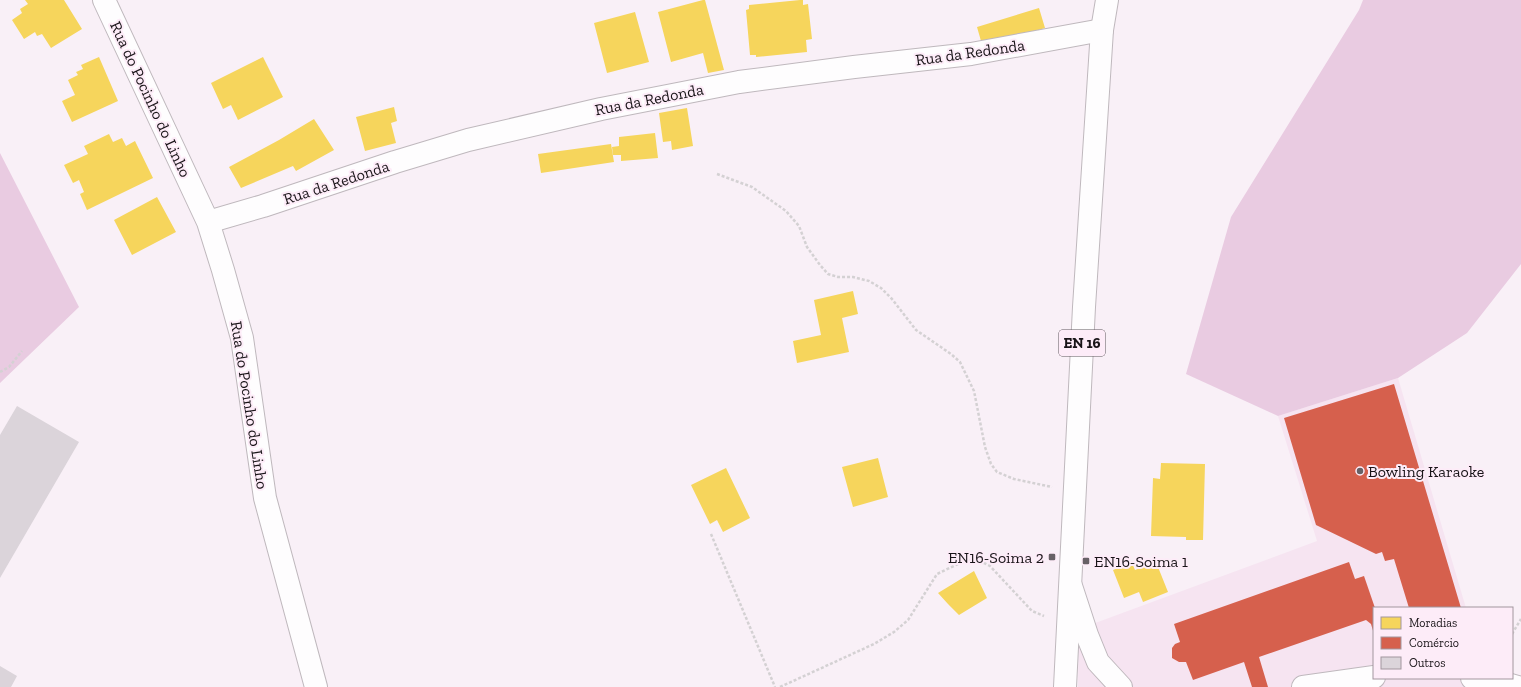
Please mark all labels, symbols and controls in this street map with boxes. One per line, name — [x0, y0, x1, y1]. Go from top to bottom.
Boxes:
street label: Rua do Pocinho do Linho — [106, 18, 195, 180]
street label: Rua da Redonda — [914, 35, 1026, 70]
street label: Rua da Redonda — [593, 80, 705, 119]
street label: Rua da Redonda — [281, 156, 392, 209]
street label: Rua do Pocinho do Linho — [227, 320, 272, 490]
road number: EN 16 — [1059, 330, 1105, 356]
place label: Bowling Karaoke — [1368, 462, 1484, 481]
marker: Bowling Karaoke — [1355, 466, 1365, 476]
place label: EN16-Soima 2 — [948, 548, 1044, 567]
marker: EN16-Soima 2 — [1047, 552, 1057, 562]
place label: EN16-Soima 1 — [1094, 552, 1188, 571]
marker: EN16-Soima 1 — [1081, 556, 1091, 566]
legend — [1373, 607, 1513, 679]
text: Moradias — [1409, 616, 1457, 630]
text: Comércio — [1409, 636, 1459, 650]
text: Outros — [1409, 656, 1445, 670]

